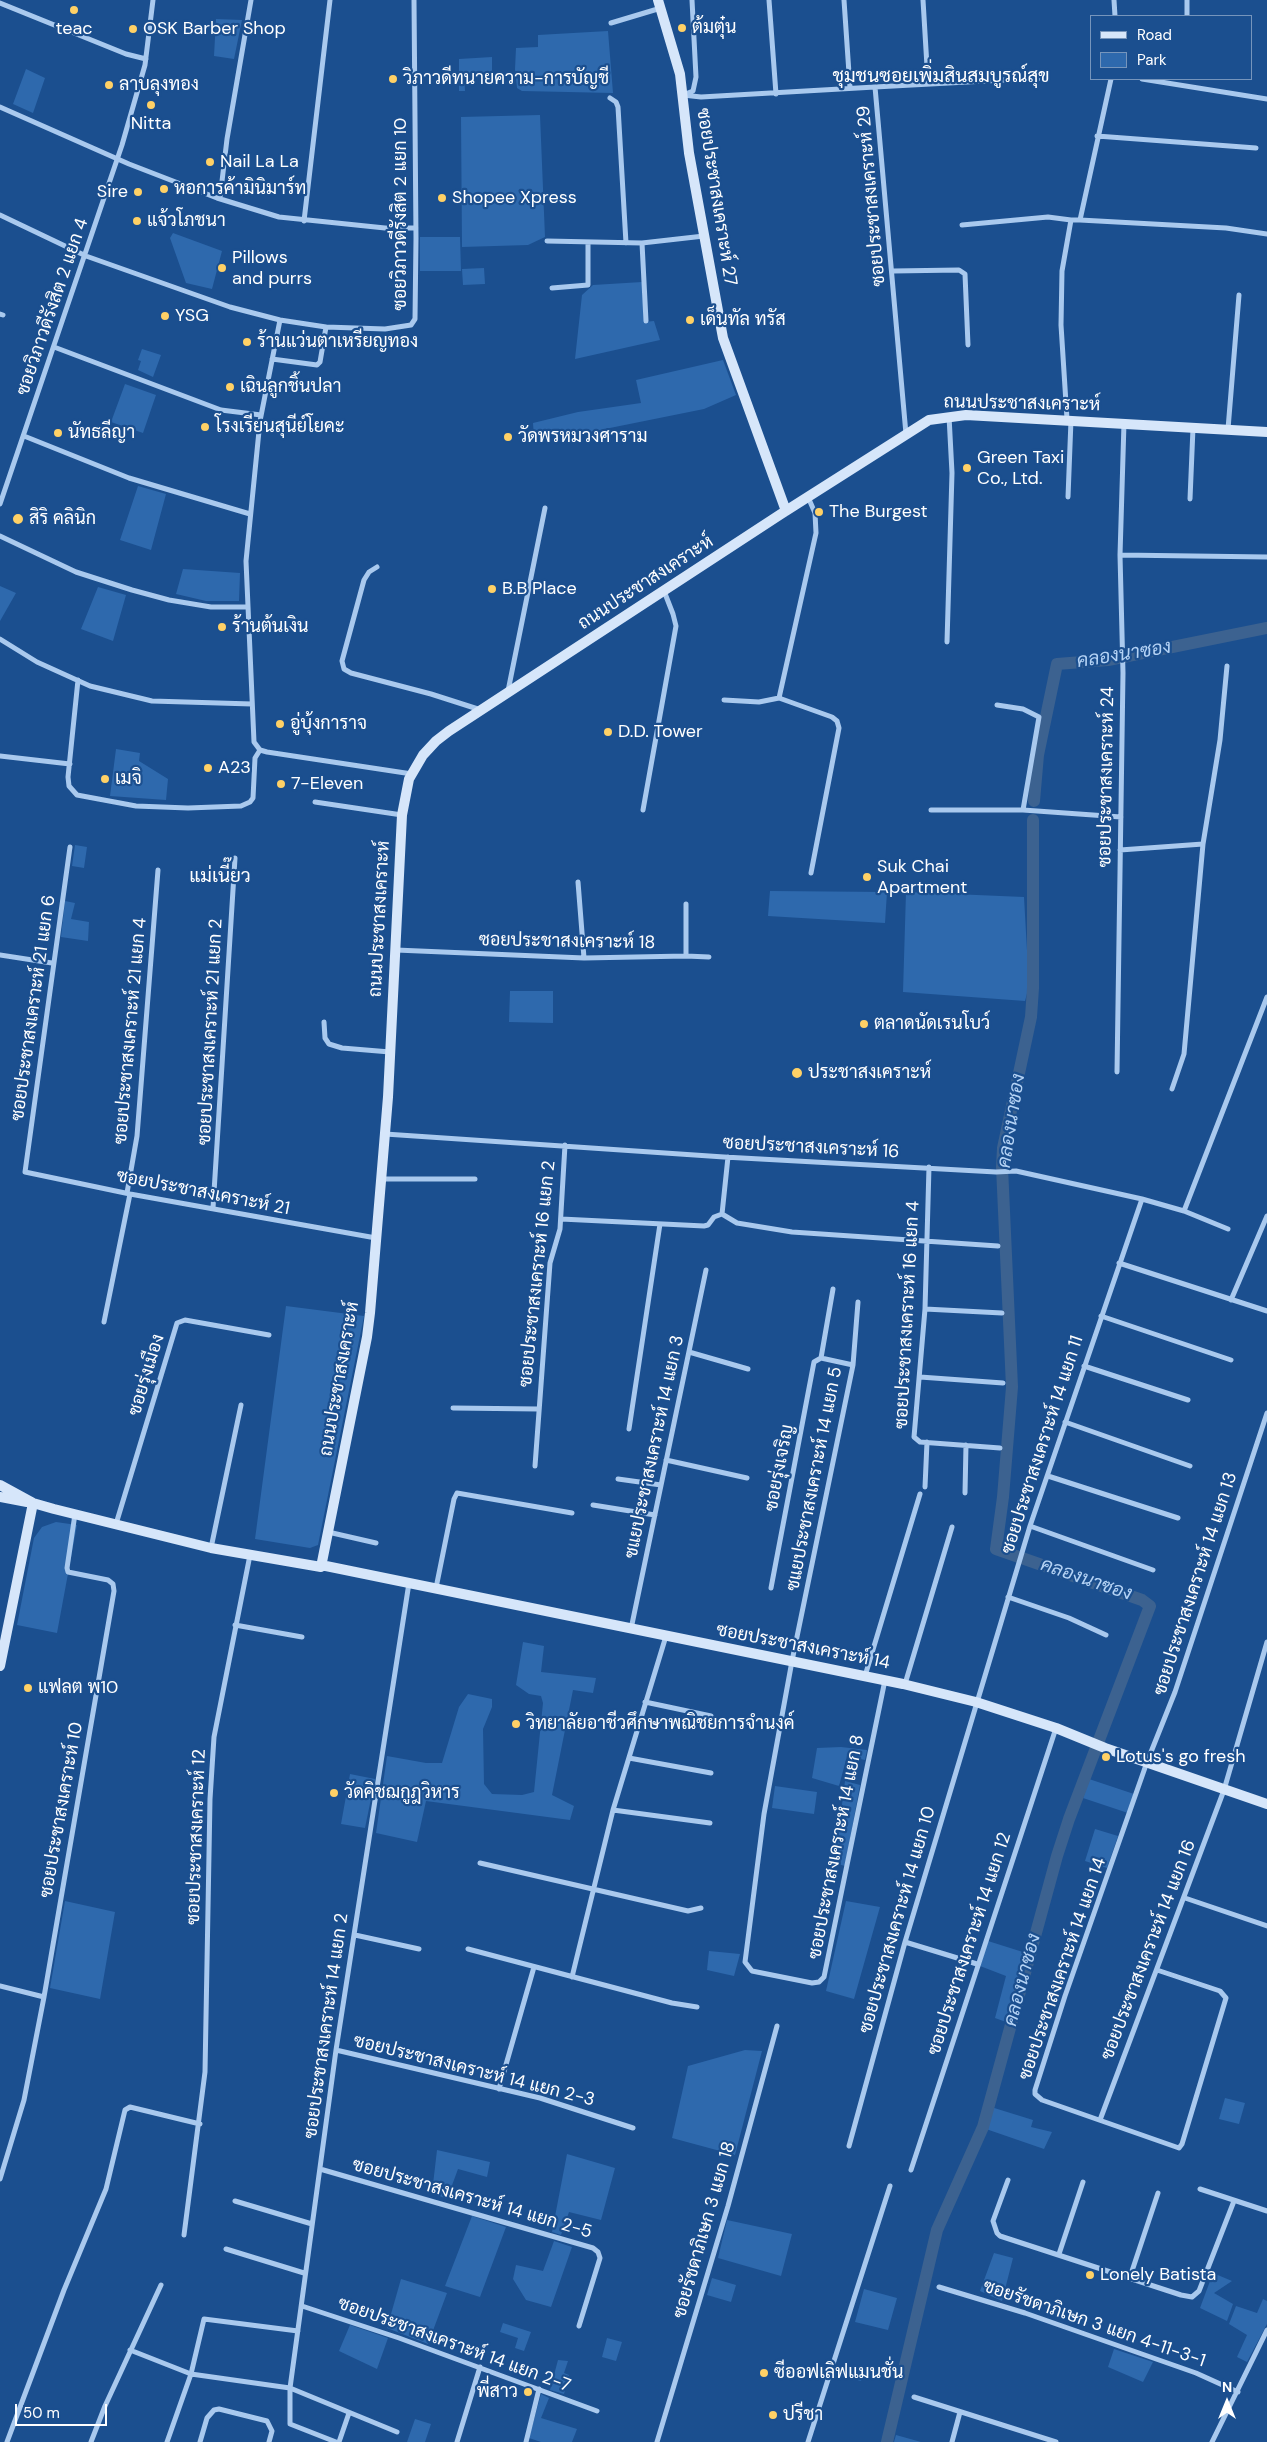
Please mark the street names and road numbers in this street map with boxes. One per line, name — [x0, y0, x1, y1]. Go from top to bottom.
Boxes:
street label: ซอยประชาสงเคราะห์ 29 — [853, 105, 891, 287]
street label: ซอยประชาสงเคราะห์ 27 — [691, 107, 741, 287]
street label: ซอยวิภาวดีรังสิต 2 แยก 10 — [390, 118, 412, 310]
street label: ซอยวิภาวดีรังสิต 2 แยก 4 — [13, 216, 93, 398]
street label: ถนนประชาสงเคราะห์ — [943, 392, 1101, 416]
street label: ถนนประชาสงเคราะห์ — [574, 531, 718, 635]
street label: ซอยประชาสงเคราะห์ 24 — [1095, 686, 1119, 868]
street label: ถนนประชาสงเคราะห์ — [365, 840, 395, 998]
street label: ซอยประชาสงเคราะห์ 21 แยก 6 — [7, 894, 61, 1122]
street label: ซอยประชาสงเคราะห์ 21 แยก 4 — [110, 917, 152, 1145]
street label: ซอยประชาสงเคราะห์ 21 แยก 2 — [194, 918, 228, 1146]
street label: ซอยประชาสงเคราะห์ 18 — [479, 930, 655, 954]
street label: ซอยประชาสงเคราะห์ 16 — [722, 1133, 900, 1163]
street label: ซอยประชาสงเคราะห์ 16 แยก 2 — [515, 1160, 561, 1388]
street label: ซอยประชาสงเคราะห์ 21 — [115, 1166, 291, 1220]
street label: ซอยประชาสงเคราะห์ 16 แยก 4 — [891, 1200, 925, 1430]
street label: ถนนประชาสงเคราะห์ — [316, 1300, 364, 1458]
street label: ซอยรุ่งเมือง — [124, 1332, 170, 1418]
street label: ซแยประชาสงเคราะห์ 14 แยก 3 — [621, 1333, 689, 1561]
street label: ซอยประชาสงเคราะห์ 14 แยก 11 — [997, 1333, 1089, 1557]
street label: ซแยประชาสงเคราะห์ 14 แยก 5 — [783, 1365, 847, 1593]
street label: ซอยรุ่งเจริญ — [761, 1423, 799, 1513]
street label: ซอยประชาสงเคราะห์ 14 แยก 13 — [1150, 1470, 1242, 1698]
street label: ซอยประชาสงเคราะห์ 14 — [714, 1620, 892, 1674]
street label: ซอยประชาสงเคราะห์ 10 — [36, 1720, 88, 1900]
street label: ซอยประชาสงเคราะห์ 14 แยก 8 — [805, 1733, 869, 1961]
street label: ซอยประชาสงเคราะห์ 12 — [183, 1749, 211, 1925]
street label: ซอยประชาสงเคราะห์ 14 แยก 10 — [855, 1804, 941, 2036]
street label: ซอยประชาสงเคราะห์ 14 แยก 12 — [924, 1830, 1016, 2058]
street label: ซอยประชาสงเคราะห์ 14 แยก 16 — [1097, 1837, 1201, 2063]
street label: ซอยประชาสงเคราะห์ 14 แยก 14 — [1015, 1855, 1111, 2083]
street label: ซอยประชาสงเคราะห์ 14 แยก 2 — [300, 1912, 354, 2140]
street label: ซอยประชาสงเคราะห์ 14 แยก 2-3 — [351, 2031, 597, 2111]
street label: ซอยรัชดาภิเษก 3 แยก 18 — [669, 2139, 741, 2321]
street label: ซอยประชาสงเคราะห์ 14 แยก 2-5 — [350, 2154, 594, 2244]
street label: ซอยรัชดาภิเษก 3 แยก 4-11-3-1 — [980, 2276, 1208, 2372]
street label: ซอยประชาสงเคราะห์ 14 แยก 2-7 — [335, 2293, 573, 2397]

